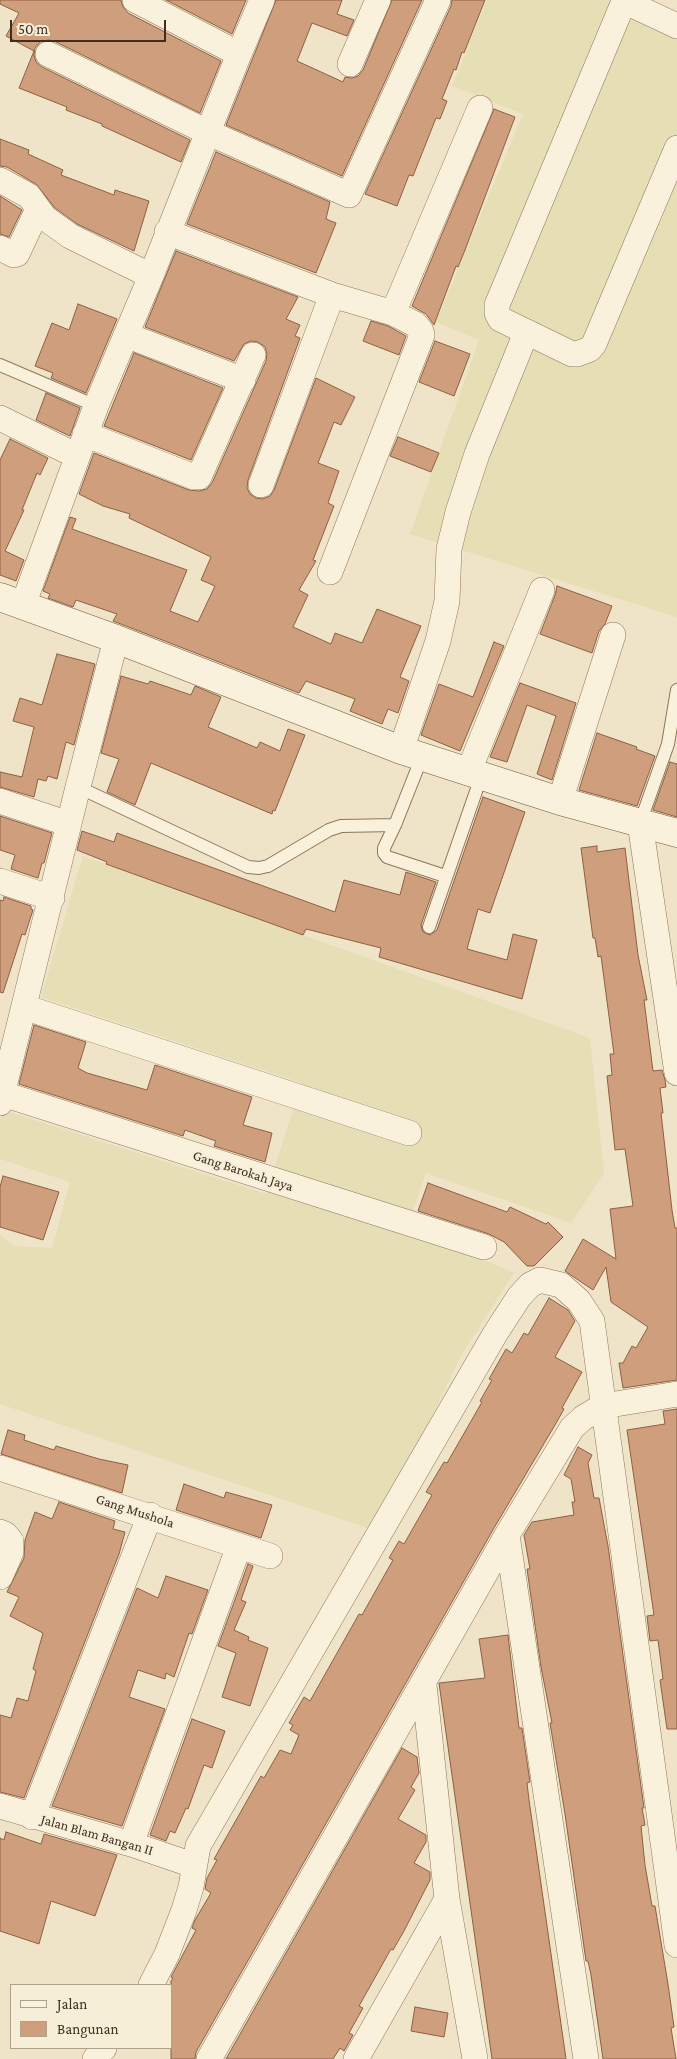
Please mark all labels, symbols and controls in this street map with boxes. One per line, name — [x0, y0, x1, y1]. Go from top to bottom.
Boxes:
scale bar — [12, 10, 169, 42]
text: 50 m — [18, 21, 48, 37]
street label: Gang Barokah Jaya — [191, 1147, 295, 1195]
street label: Gang Mushola — [94, 1490, 176, 1532]
street label: Jalan Blam Bangan II — [39, 1811, 155, 1859]
legend — [10, 1984, 172, 2049]
text: Jalan — [57, 1996, 87, 2012]
text: Bangunan — [57, 2021, 118, 2037]

